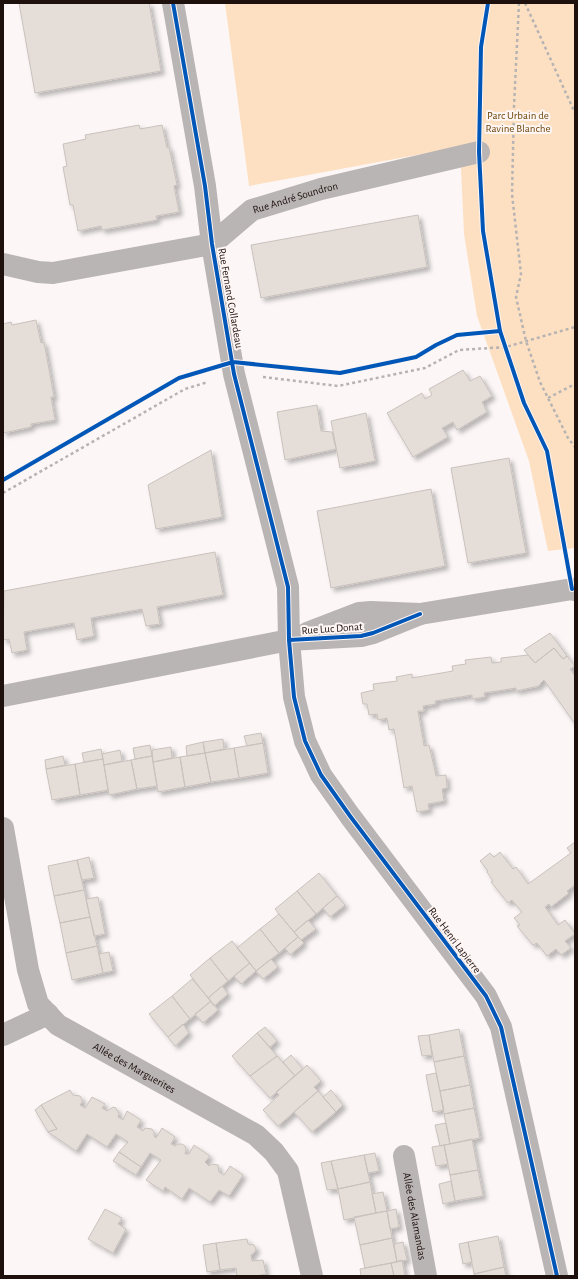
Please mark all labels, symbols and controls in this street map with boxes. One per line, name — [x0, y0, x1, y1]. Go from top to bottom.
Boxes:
park label: Parc Urbain de Ravine Blanche — [486, 110, 551, 134]
street label: Rue André Soundron — [251, 180, 339, 216]
street label: Rue Fernand Collardeau — [216, 247, 245, 349]
street label: Rue Luc Donat — [301, 621, 363, 636]
street label: Rue Henri Lapierre — [426, 905, 483, 975]
street label: Allée des Marguerites — [91, 1041, 177, 1095]
street label: Allée des Alamandas — [401, 1171, 428, 1261]

